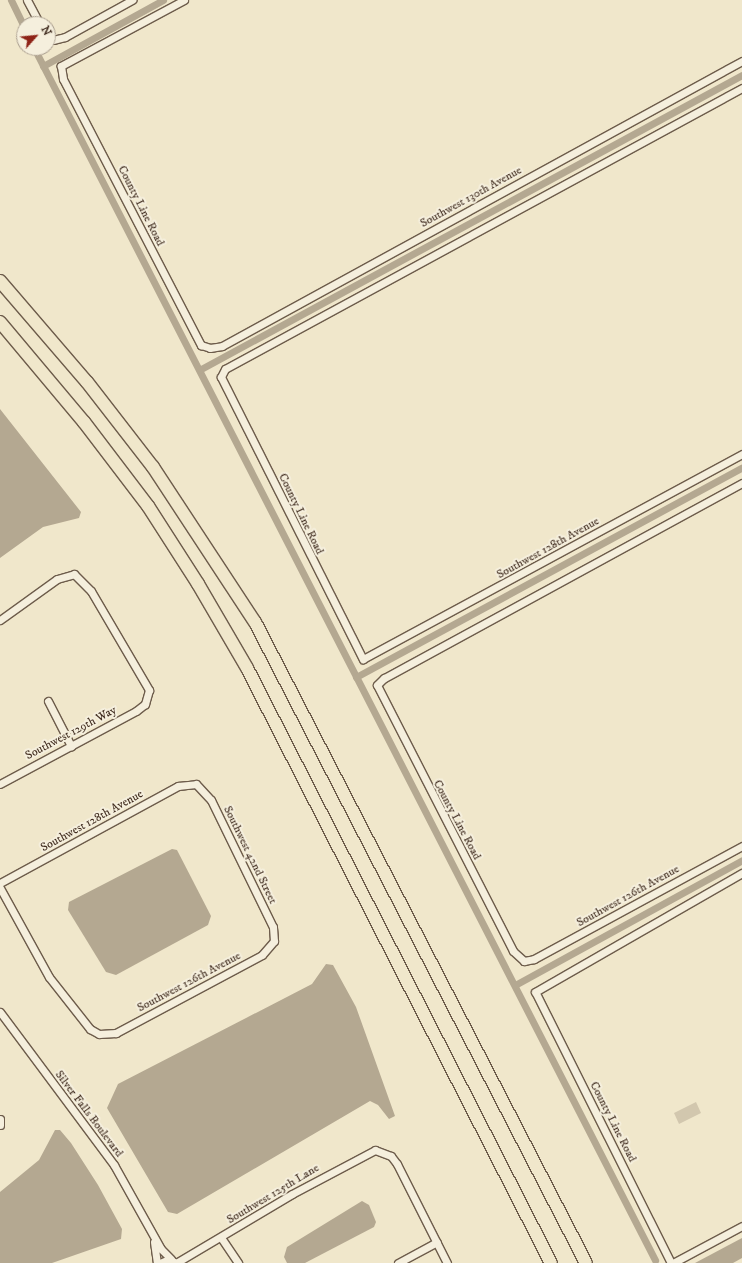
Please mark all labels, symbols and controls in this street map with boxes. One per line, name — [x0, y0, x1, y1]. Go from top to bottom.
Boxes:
north arrow — [16, 16, 56, 56]
text: N — [38, 24, 54, 38]
street label: County Line Road — [115, 163, 167, 249]
street label: Southwest 130th Avenue — [418, 163, 524, 231]
street label: County Line Road — [275, 471, 327, 557]
street label: Southwest 128th Avenue — [494, 514, 602, 582]
street label: Southwest 129th Way — [23, 703, 119, 763]
street label: County Line Road — [430, 778, 484, 862]
street label: Southwest 128th Avenue — [38, 787, 146, 855]
street label: Southwest 42nd Street — [220, 804, 280, 906]
street label: Southwest 126th Avenue — [574, 862, 682, 930]
street label: Southwest 126th Avenue — [135, 949, 243, 1015]
street label: Silver Falls Boulevard — [52, 1068, 126, 1160]
street label: County Line Road — [587, 1079, 639, 1165]
street label: Southwest 125th Lane — [224, 1161, 322, 1227]

